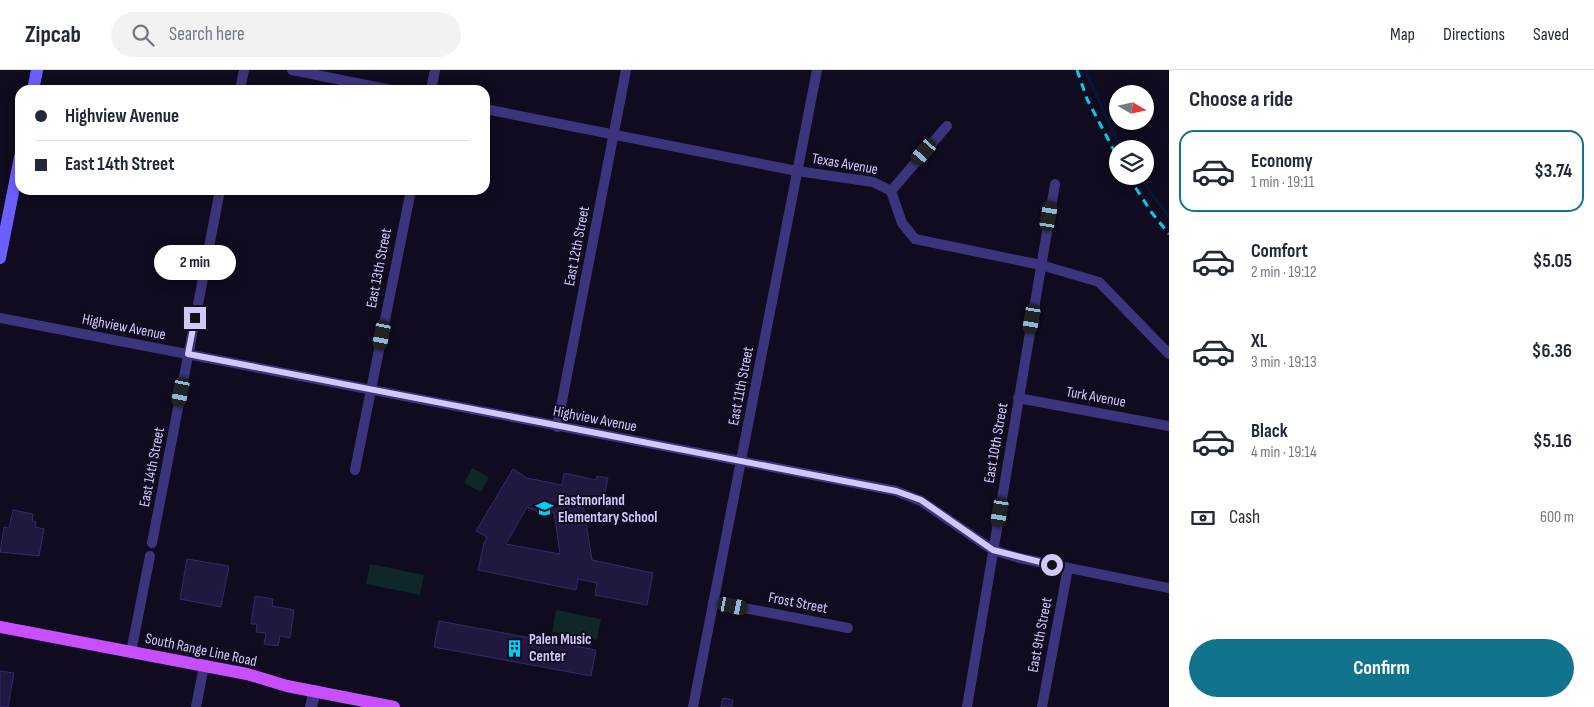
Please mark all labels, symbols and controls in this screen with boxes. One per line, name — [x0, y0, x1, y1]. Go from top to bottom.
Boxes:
search box — [111, 12, 461, 57]
text: Zipcab — [25, 20, 81, 49]
icon: search — [129, 21, 157, 49]
text: Search here — [169, 23, 245, 46]
text: Map — [1390, 24, 1415, 45]
text: Directions — [1443, 24, 1505, 45]
text: Saved — [1533, 24, 1569, 45]
north arrow — [1109, 85, 1154, 130]
map controls — [1109, 85, 1154, 185]
text: Choose a ride — [1189, 86, 1293, 113]
text: Highview Avenue — [65, 105, 179, 128]
car — [908, 136, 939, 168]
button: layers — [1109, 140, 1154, 185]
street label: Texas Avenue — [810, 149, 880, 179]
icon: car — [1191, 149, 1236, 194]
text: Economy — [1251, 150, 1313, 173]
text: East 14th Street — [65, 153, 174, 176]
text: $3.74 — [1534, 160, 1572, 183]
text: 1 min · 19:11 — [1251, 173, 1314, 192]
car — [1039, 200, 1058, 232]
street label: East 12th Street — [560, 204, 594, 287]
street label: East 13th Street — [362, 226, 396, 309]
icon: car — [1191, 239, 1236, 284]
text: Comfort — [1251, 240, 1308, 263]
callout: 2 min — [154, 246, 236, 280]
text: $5.05 — [1533, 250, 1572, 273]
text: 2 min — [180, 253, 210, 272]
text: 2 min · 19:12 — [1251, 263, 1317, 282]
car — [1022, 303, 1041, 335]
route end — [184, 307, 206, 329]
street label: Highview Avenue — [81, 310, 167, 344]
car — [371, 319, 392, 351]
icon: car — [1191, 329, 1236, 374]
text: XL — [1251, 330, 1267, 353]
text: $6.36 — [1532, 340, 1572, 363]
street label: East 11th Street — [724, 345, 758, 427]
text: 3 min · 19:13 — [1251, 353, 1317, 372]
car — [170, 376, 191, 408]
street label: Turk Avenue — [1065, 382, 1127, 412]
street label: East 10th Street — [980, 401, 1012, 485]
street label: Highview Avenue — [552, 402, 638, 436]
icon: car — [1191, 419, 1236, 464]
text: Black — [1251, 420, 1288, 443]
street label: East 14th Street — [135, 425, 169, 508]
text: $5.16 — [1533, 430, 1572, 453]
text: 4 min · 19:14 — [1251, 443, 1317, 462]
place label: Eastmorland Elementary School — [558, 491, 657, 527]
car — [990, 496, 1009, 528]
school or university icon: Eastmorland Elementary School — [534, 499, 554, 519]
icon: cash — [1189, 504, 1217, 532]
text: Cash — [1229, 506, 1260, 529]
text: 600 m — [1540, 508, 1574, 527]
route start — [1041, 554, 1063, 576]
street label: Frost Street — [767, 588, 830, 618]
car — [716, 596, 749, 616]
street label: East 9th Street — [1023, 596, 1057, 674]
street label: South Range Line Road — [143, 629, 259, 671]
place label: Palen Music Center — [529, 630, 591, 666]
building icon: Palen Music Center — [505, 638, 525, 658]
button: Confirm — [1189, 639, 1574, 697]

